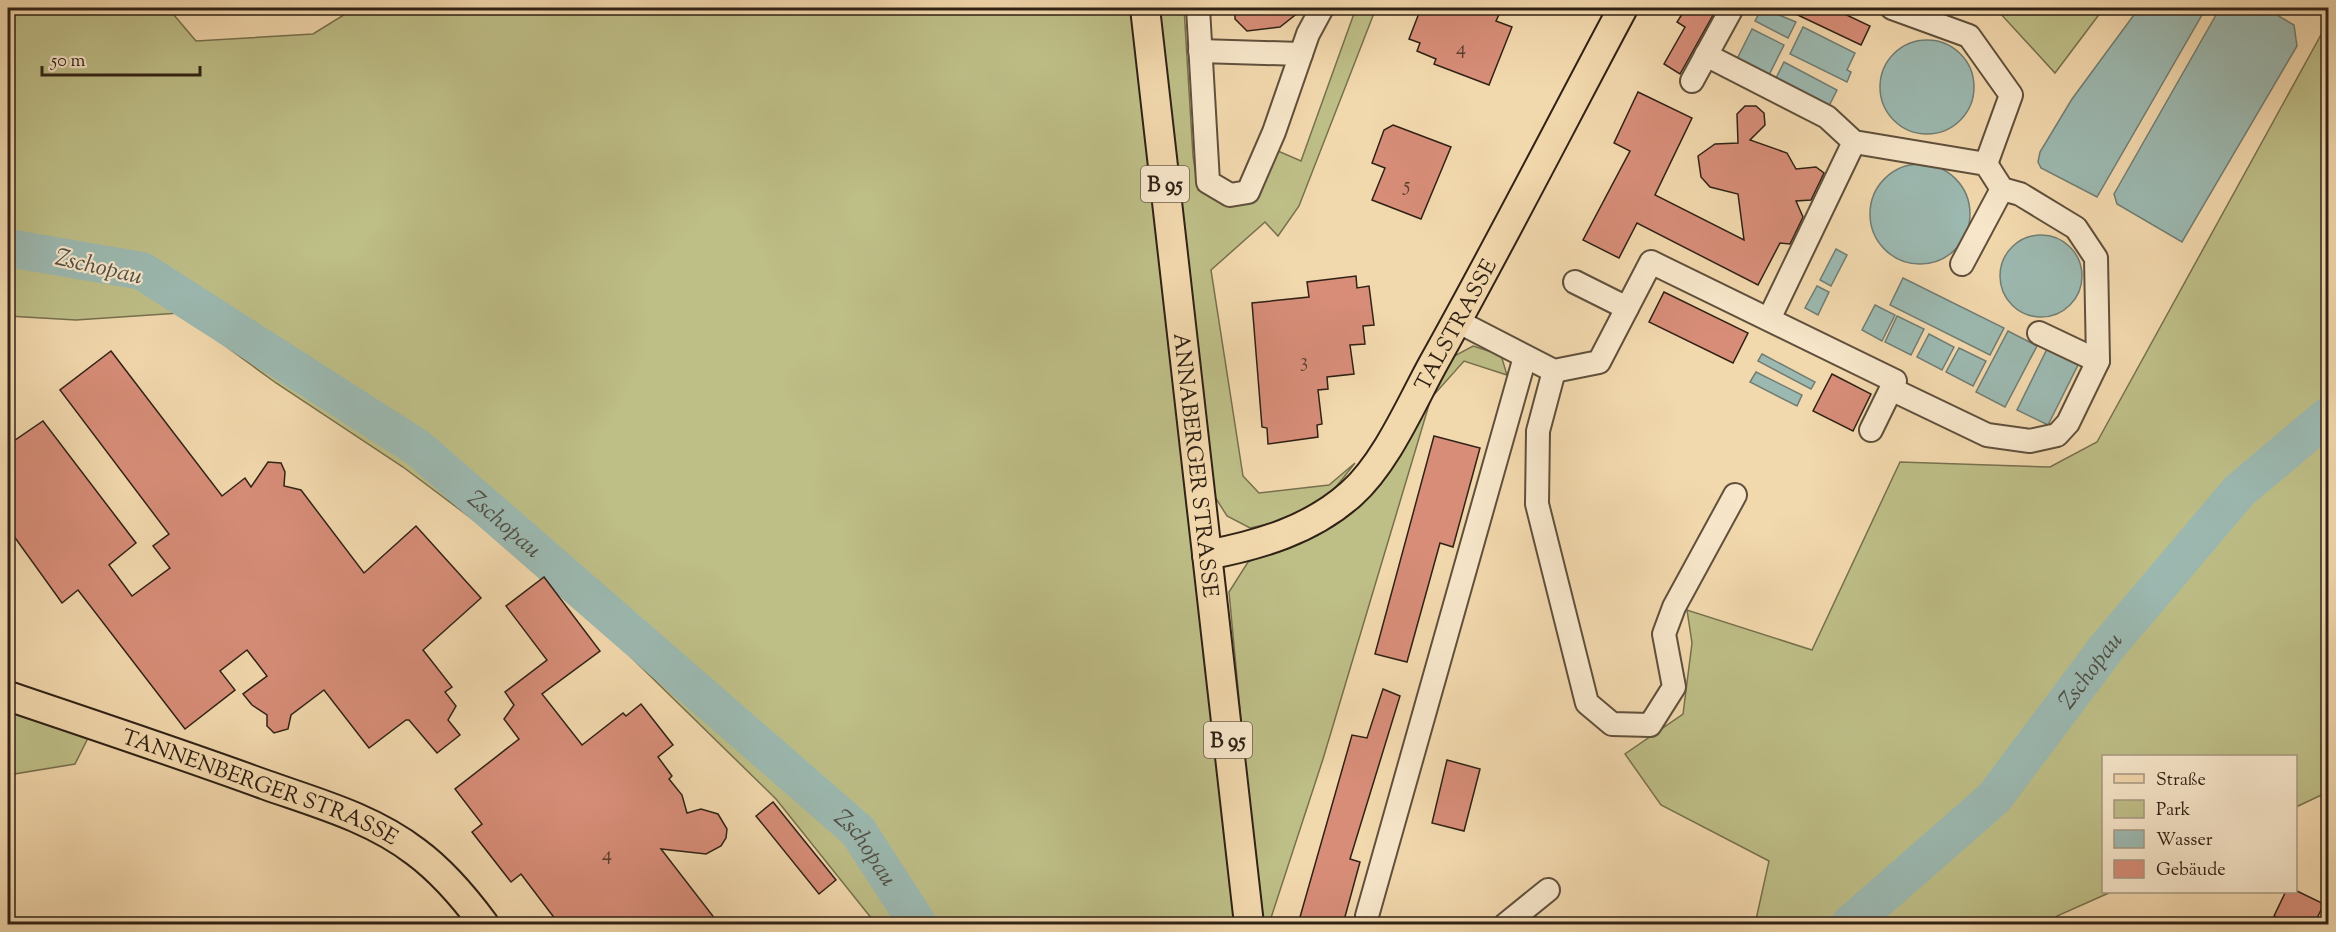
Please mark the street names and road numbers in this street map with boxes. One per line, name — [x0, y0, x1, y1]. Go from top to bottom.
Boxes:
road number: B 95 — [1141, 166, 1189, 202]
street label: TALSTRASSE — [1408, 254, 1506, 397]
street label: ANNABERGER STRASSE — [1163, 331, 1225, 599]
road number: B 95 — [1204, 722, 1252, 758]
street label: TANNENBERGER STRASSE — [117, 723, 403, 855]

